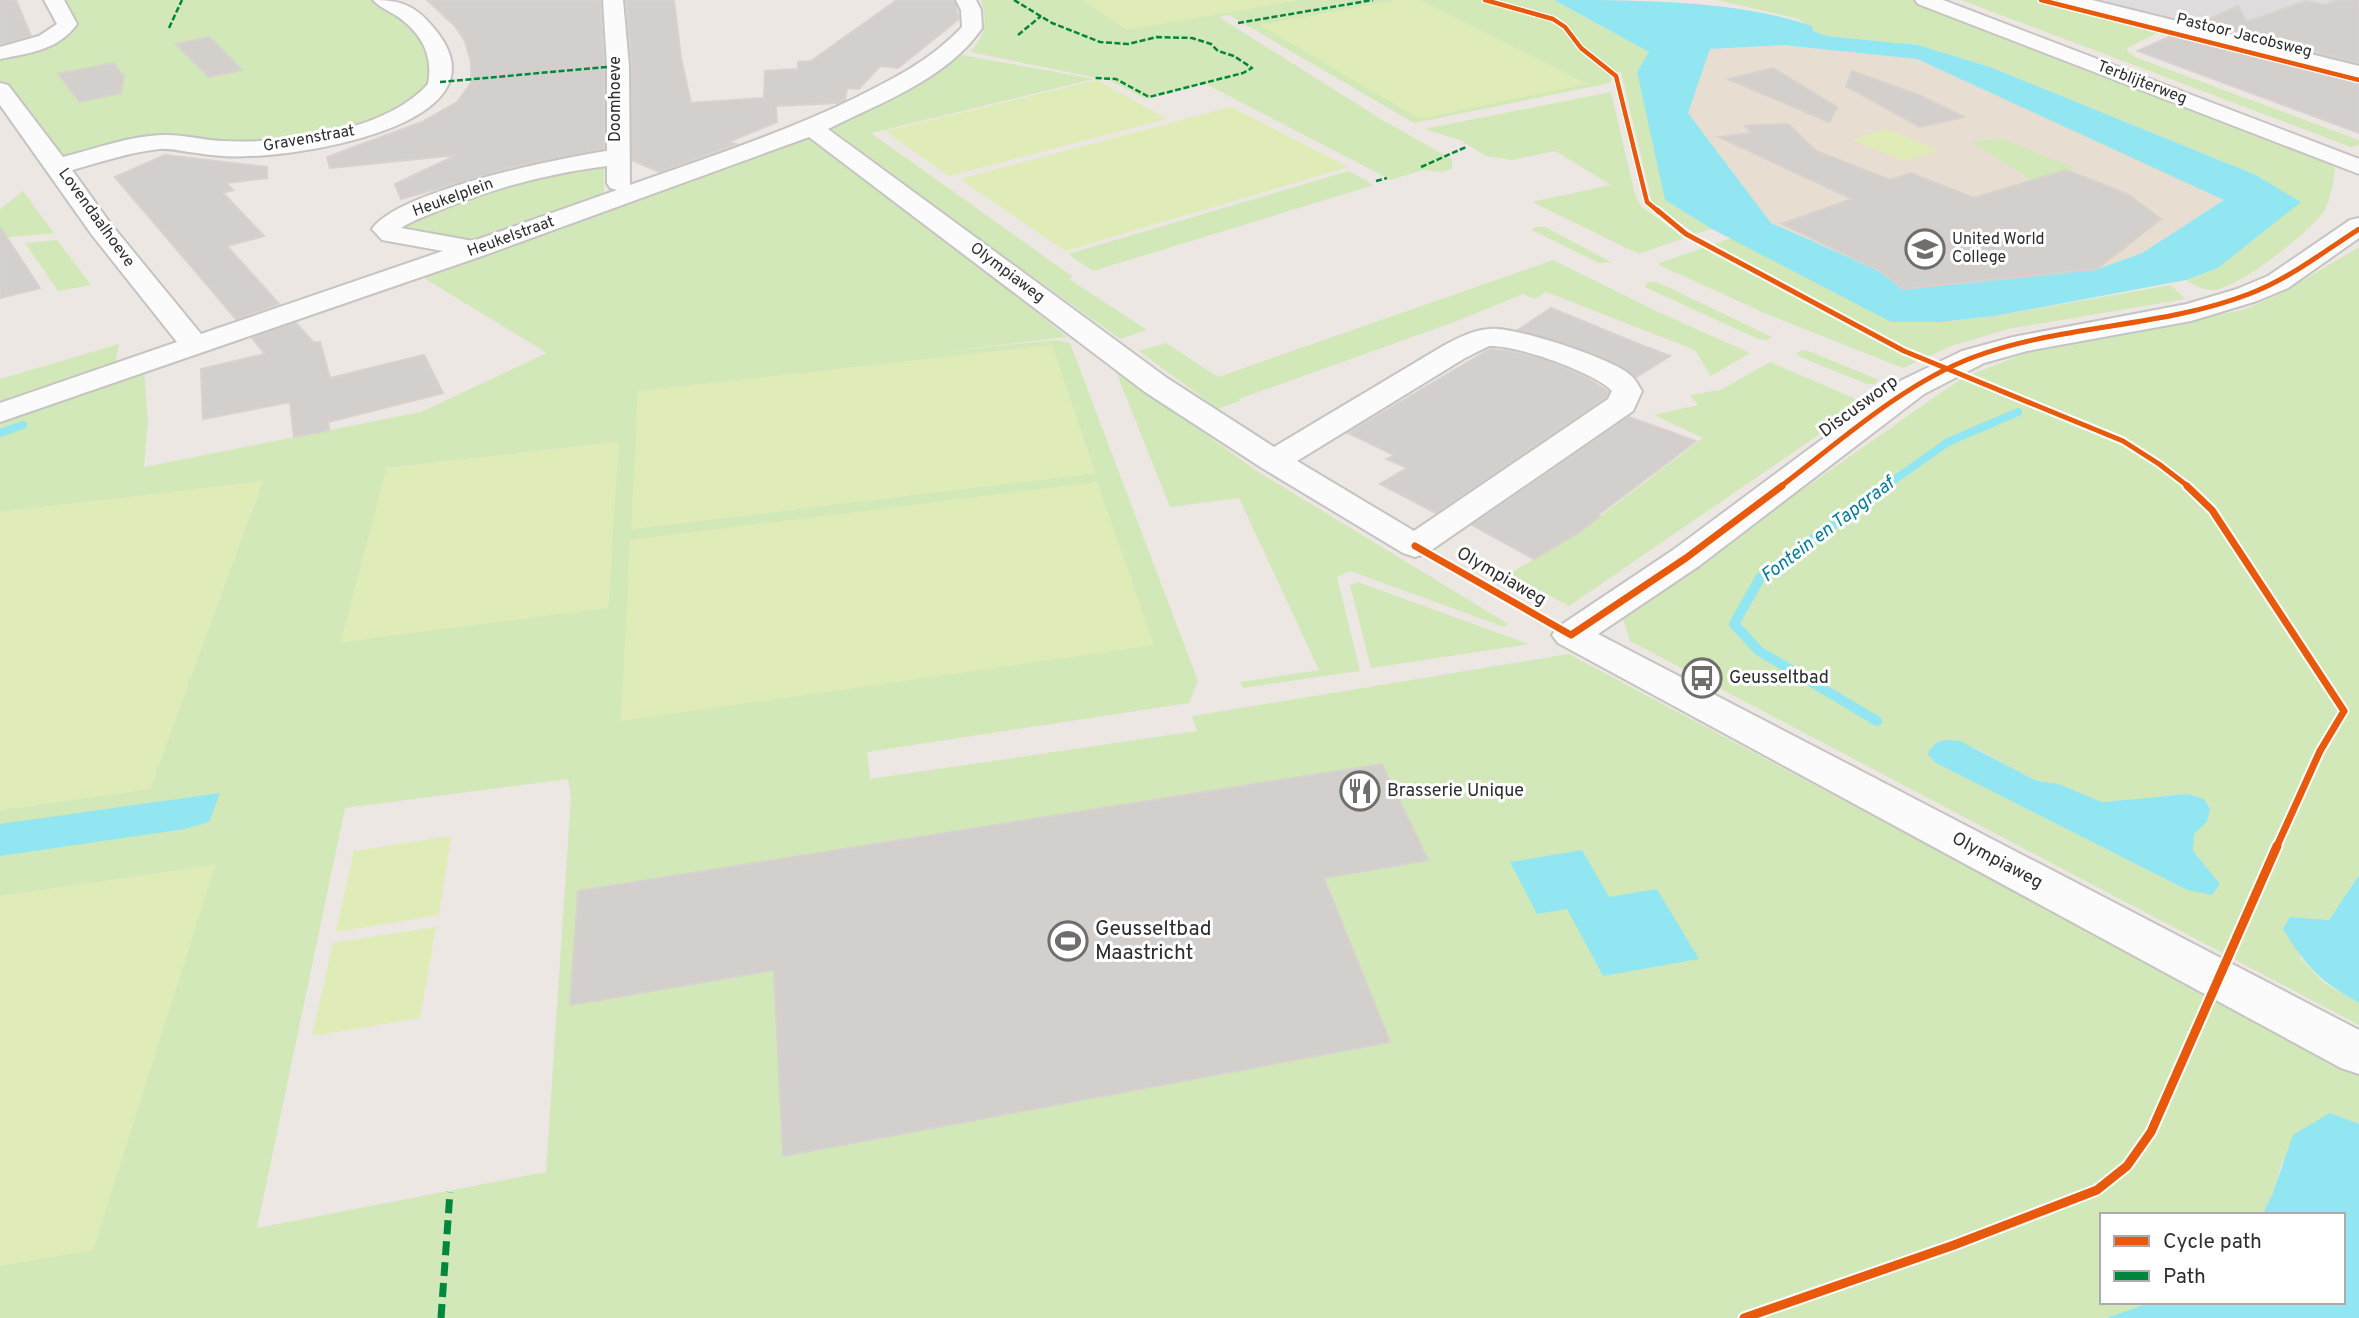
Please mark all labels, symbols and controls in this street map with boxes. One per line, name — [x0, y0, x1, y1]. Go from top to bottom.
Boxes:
street label: Pastoor Jacobsweg — [2174, 9, 2314, 63]
street label: Doomhoeve — [606, 56, 626, 142]
street label: Terblijterweg — [2094, 57, 2190, 109]
street label: Gravenstraat — [262, 121, 356, 157]
street label: Lovendaalhoeve — [53, 165, 139, 271]
street label: Heukelplein — [410, 174, 496, 222]
street label: Heukelstraat — [465, 212, 557, 262]
school or university icon: United World College — [1904, 228, 1946, 270]
place label: United World College — [1952, 230, 2045, 268]
street label: Olympiaweg — [966, 238, 1048, 308]
street label: Discusworp — [1815, 371, 1903, 443]
water label: Fontein en Tapgraaf — [1756, 471, 1901, 588]
street label: Olympiaweg — [1452, 542, 1550, 612]
bus stop icon: Geusseltbad — [1681, 657, 1723, 699]
place label: Geusseltbad — [1729, 667, 1829, 690]
restaurant icon: Brasserie Unique — [1339, 770, 1381, 812]
place label: Brasserie Unique — [1387, 780, 1524, 803]
street label: Olympiaweg — [1947, 827, 2047, 895]
place label: Geusseltbad Maastricht — [1095, 916, 1212, 967]
sports icon: Geusseltbad Maastricht — [1047, 920, 1089, 962]
legend — [2100, 1213, 2345, 1304]
text: Cycle path — [2163, 1229, 2262, 1256]
text: Path — [2163, 1264, 2206, 1291]

